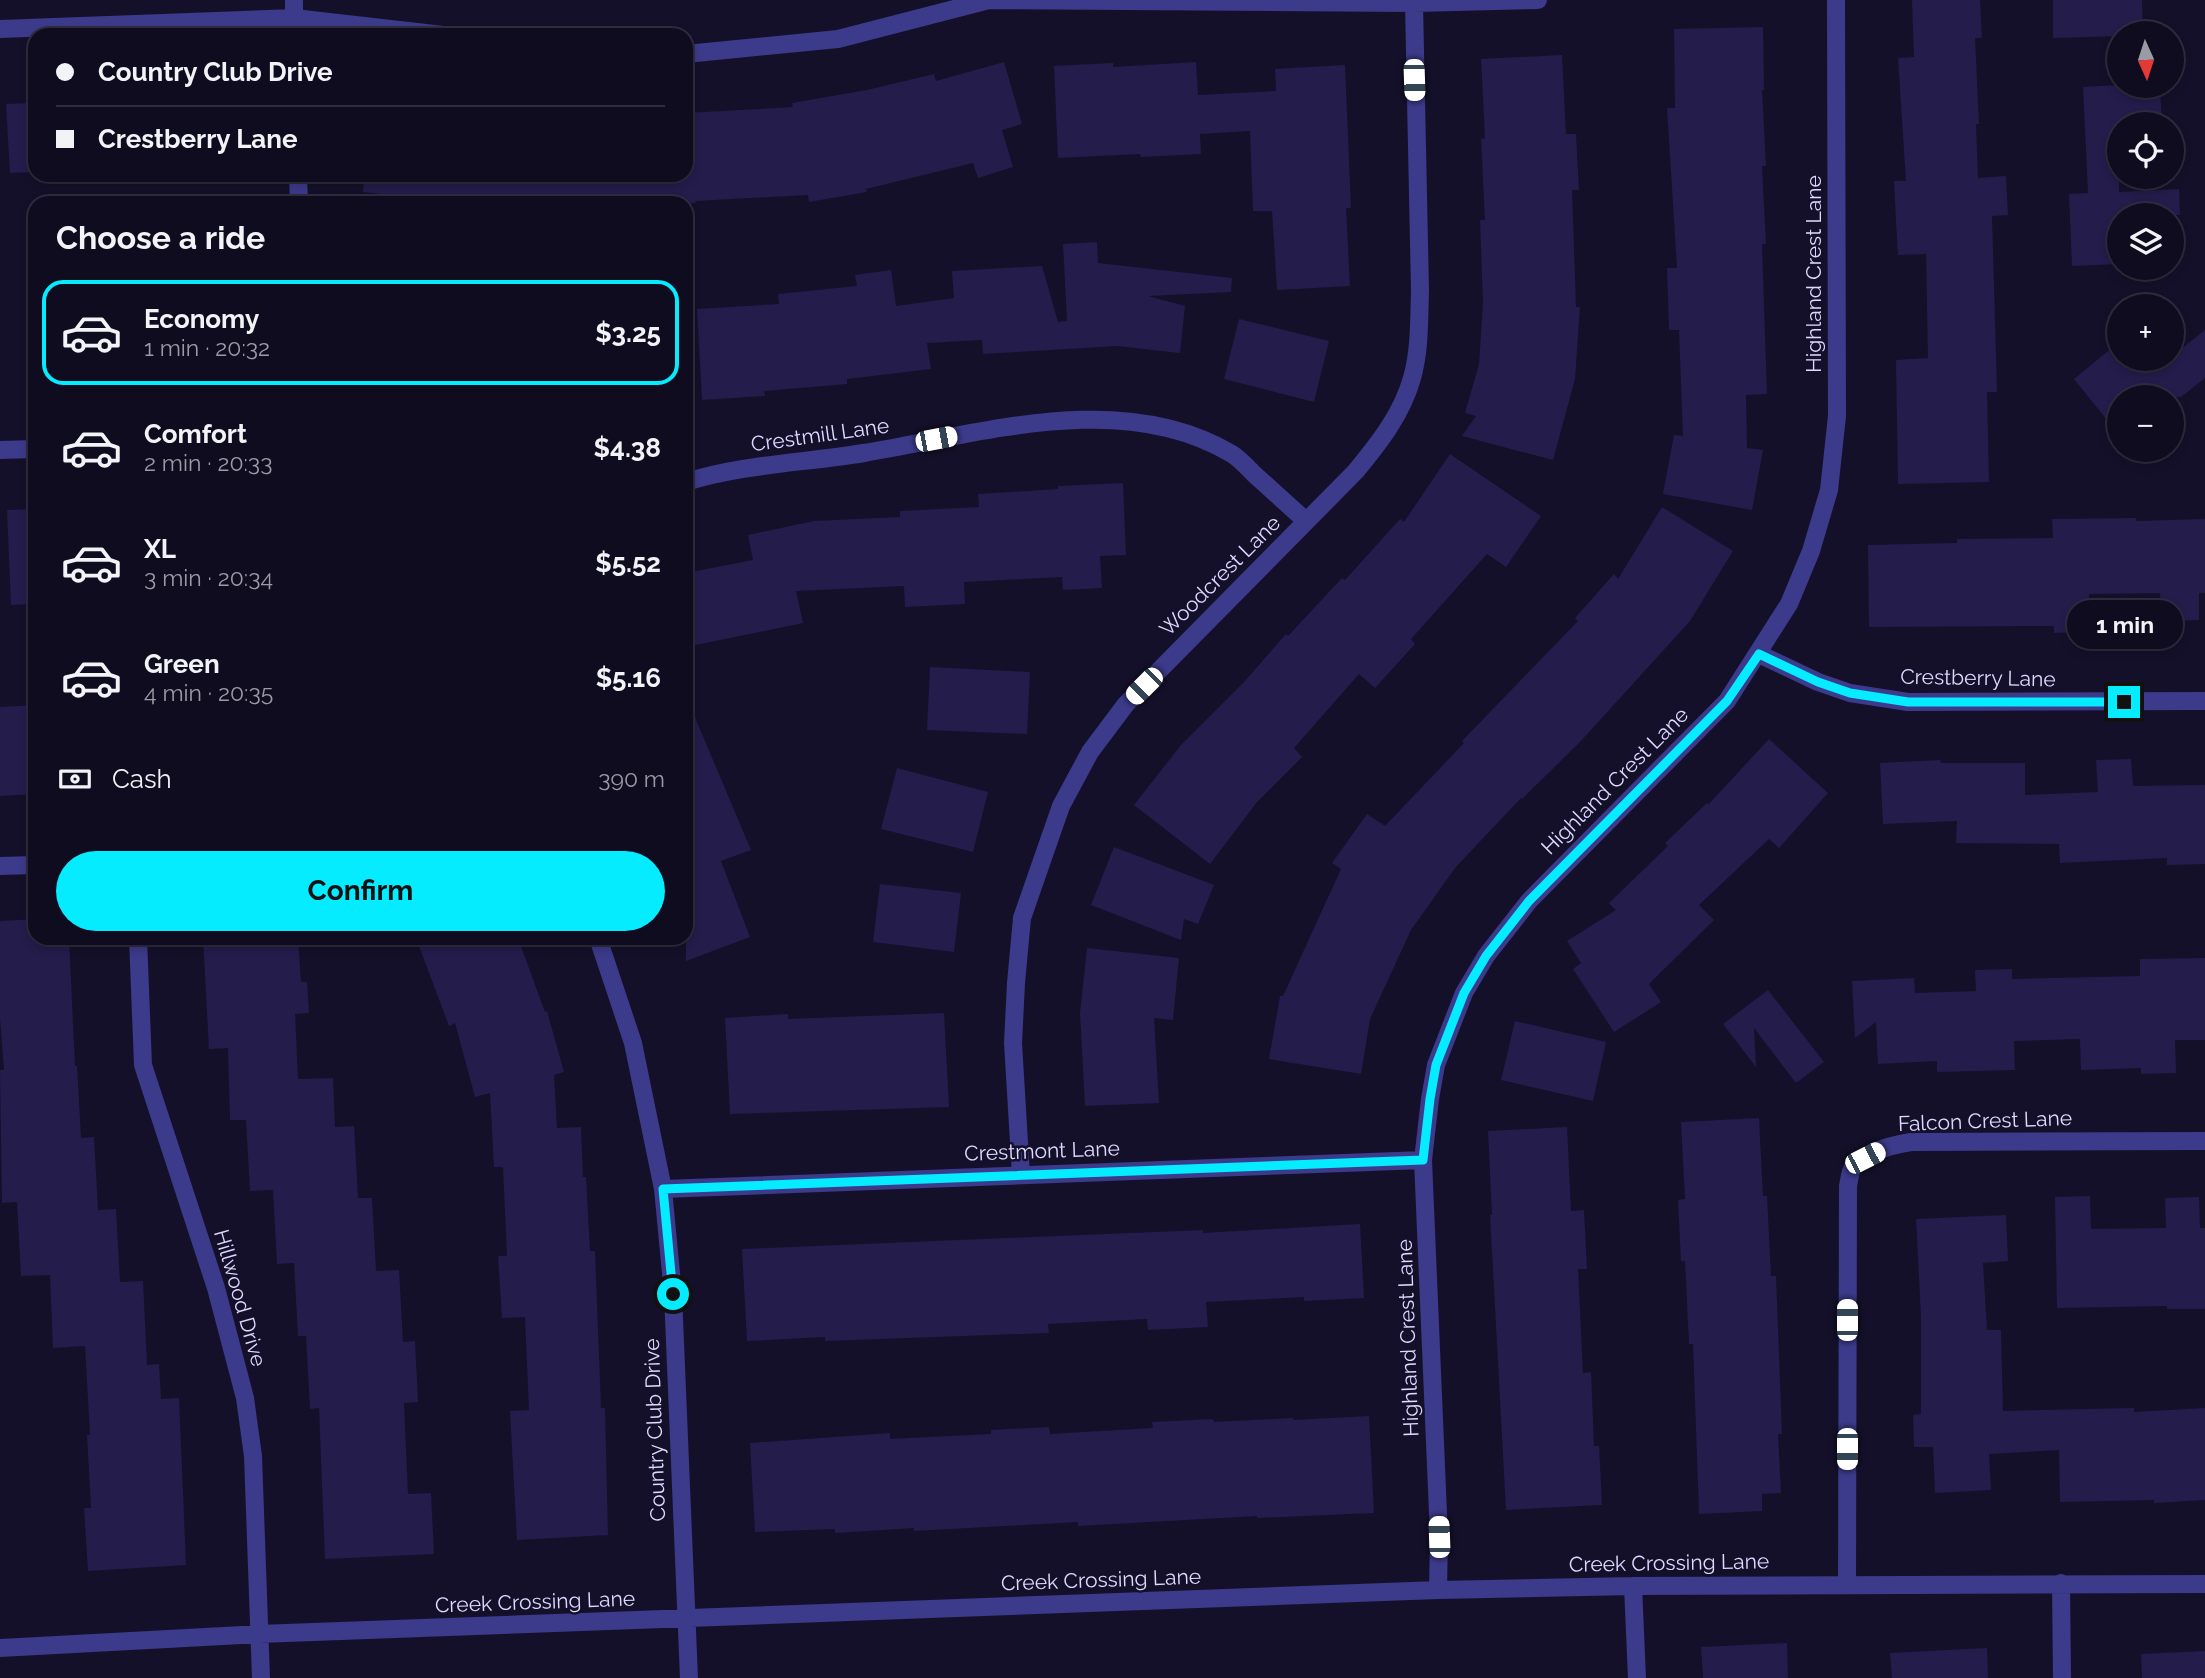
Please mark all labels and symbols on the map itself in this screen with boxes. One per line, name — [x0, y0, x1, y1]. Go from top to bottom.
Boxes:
north arrow — [2107, 21, 2184, 98]
car — [1403, 59, 1426, 101]
street label: Highland Crest Lane — [1801, 175, 1826, 373]
street label: Crestmill Lane — [749, 412, 891, 457]
car — [914, 425, 959, 453]
street label: Woodcrest Lane — [1154, 510, 1285, 641]
callout: 1 min — [2066, 600, 2182, 650]
car — [1122, 664, 1167, 708]
street label: Crestberry Lane — [1900, 664, 2056, 691]
route end — [2108, 686, 2140, 718]
street label: Highland Crest Lane — [1536, 702, 1693, 859]
street label: Falcon Crest Lane — [1897, 1105, 2072, 1136]
street label: Crestmont Lane — [964, 1135, 1120, 1166]
car — [1842, 1139, 1889, 1177]
street label: Hillwood Drive — [209, 1226, 272, 1369]
street label: Highland Crest Lane — [1392, 1239, 1423, 1437]
route start — [657, 1278, 689, 1310]
car — [1837, 1299, 1858, 1341]
street label: Country Club Drive — [639, 1338, 670, 1522]
car — [1837, 1428, 1858, 1470]
car — [1428, 1516, 1451, 1558]
street label: Creek Crossing Lane — [1569, 1548, 1769, 1577]
street label: Creek Crossing Lane — [1000, 1564, 1201, 1595]
street label: Creek Crossing Lane — [434, 1586, 635, 1617]

